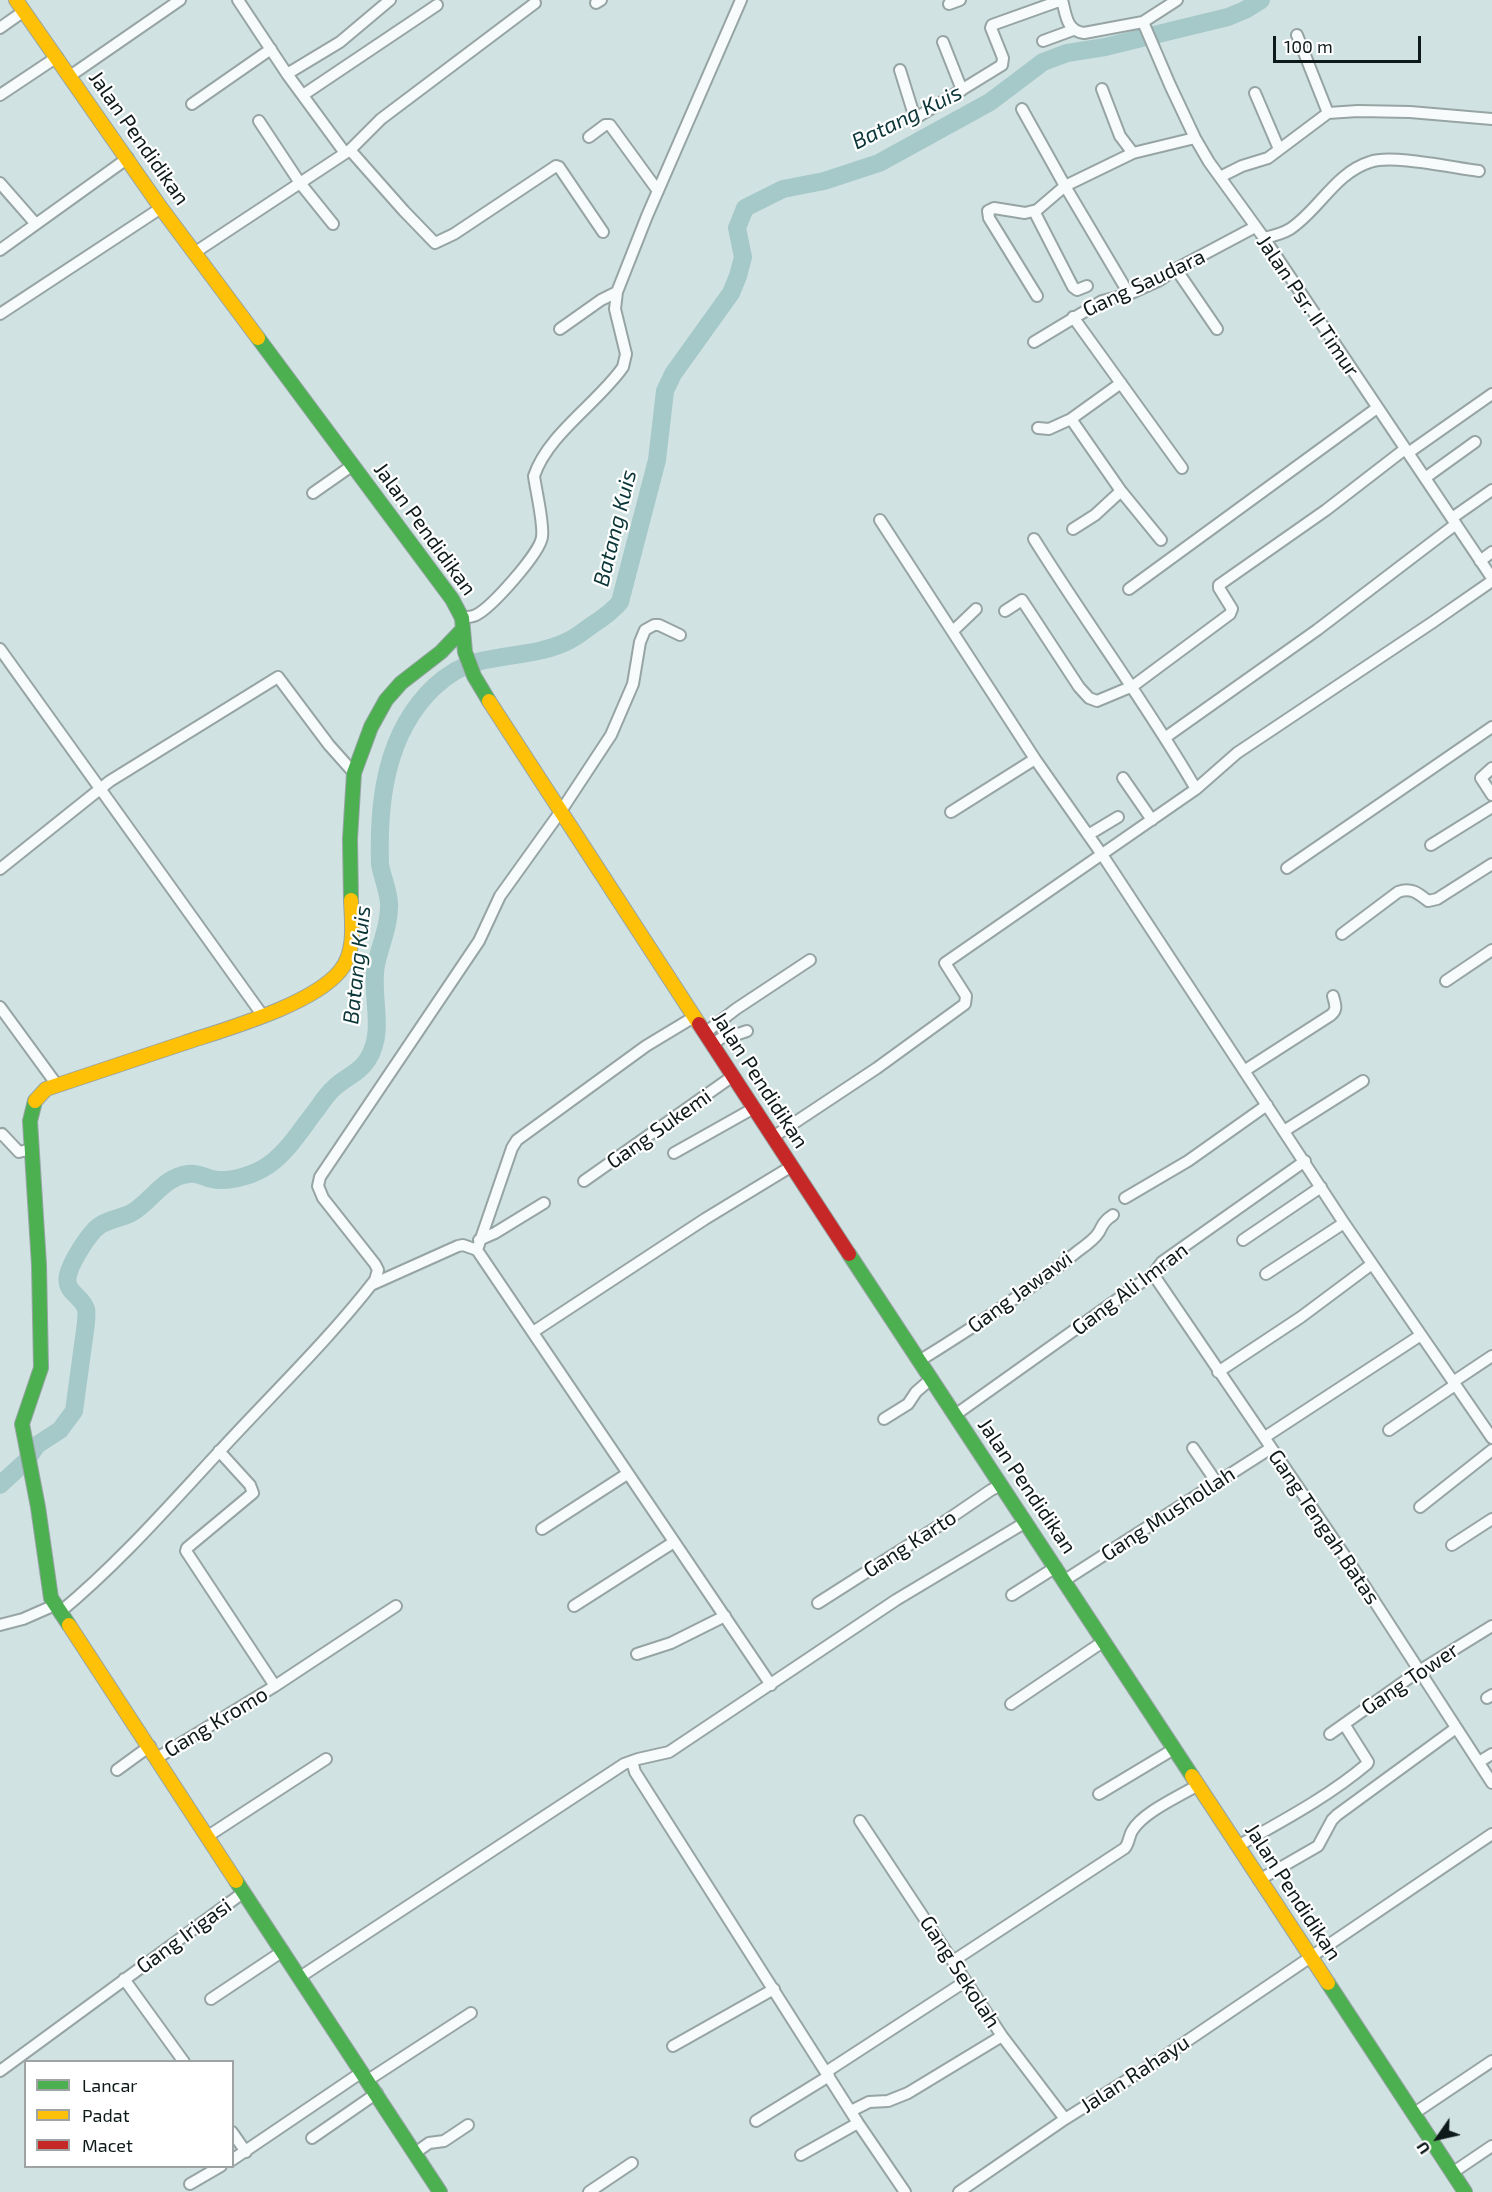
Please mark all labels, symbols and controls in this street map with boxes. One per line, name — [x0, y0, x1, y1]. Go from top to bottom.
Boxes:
scale bar — [1276, 24, 1424, 62]
text: 100 m — [1284, 35, 1333, 57]
street label: Jalan Pendidikan — [83, 66, 195, 210]
water label: Batang Kuis — [848, 79, 966, 155]
street label: Jalan Psr. II Timur — [1251, 231, 1365, 381]
street label: Gang Saudara — [1079, 244, 1209, 322]
street label: Jalan Pendidikan — [368, 458, 482, 600]
water label: Batang Kuis — [588, 467, 642, 589]
water label: Batang Kuis — [338, 904, 376, 1026]
street label: Jalan Pendidikan — [706, 1007, 814, 1153]
street label: Gang Sukemi — [602, 1084, 716, 1174]
street label: Gang Ali Imran — [1067, 1237, 1193, 1341]
street label: Gang Jawawi — [963, 1246, 1077, 1338]
street label: Jalan Pendidikan — [972, 1413, 1082, 1559]
street label: Gang Tengah Batas — [1263, 1445, 1385, 1609]
street label: Gang Mushollah — [1096, 1461, 1240, 1567]
street label: Gang Karto — [859, 1505, 961, 1583]
street label: Gang Tower — [1357, 1637, 1463, 1721]
street label: Gang Kromo — [160, 1681, 272, 1763]
street label: Jalan Pendidikan — [1239, 1819, 1347, 1965]
street label: Gang Irigasi — [132, 1893, 236, 1979]
street label: Gang Sekolah — [914, 1911, 1006, 2033]
street label: Jalan Rahayu — [1076, 2029, 1194, 2119]
legend — [24, 2060, 234, 2168]
text: Lancar — [82, 2074, 138, 2096]
text: Padat — [82, 2104, 129, 2126]
north arrow — [1408, 2108, 1468, 2168]
text: Macet — [82, 2134, 133, 2156]
text: U — [1412, 2138, 1434, 2158]

